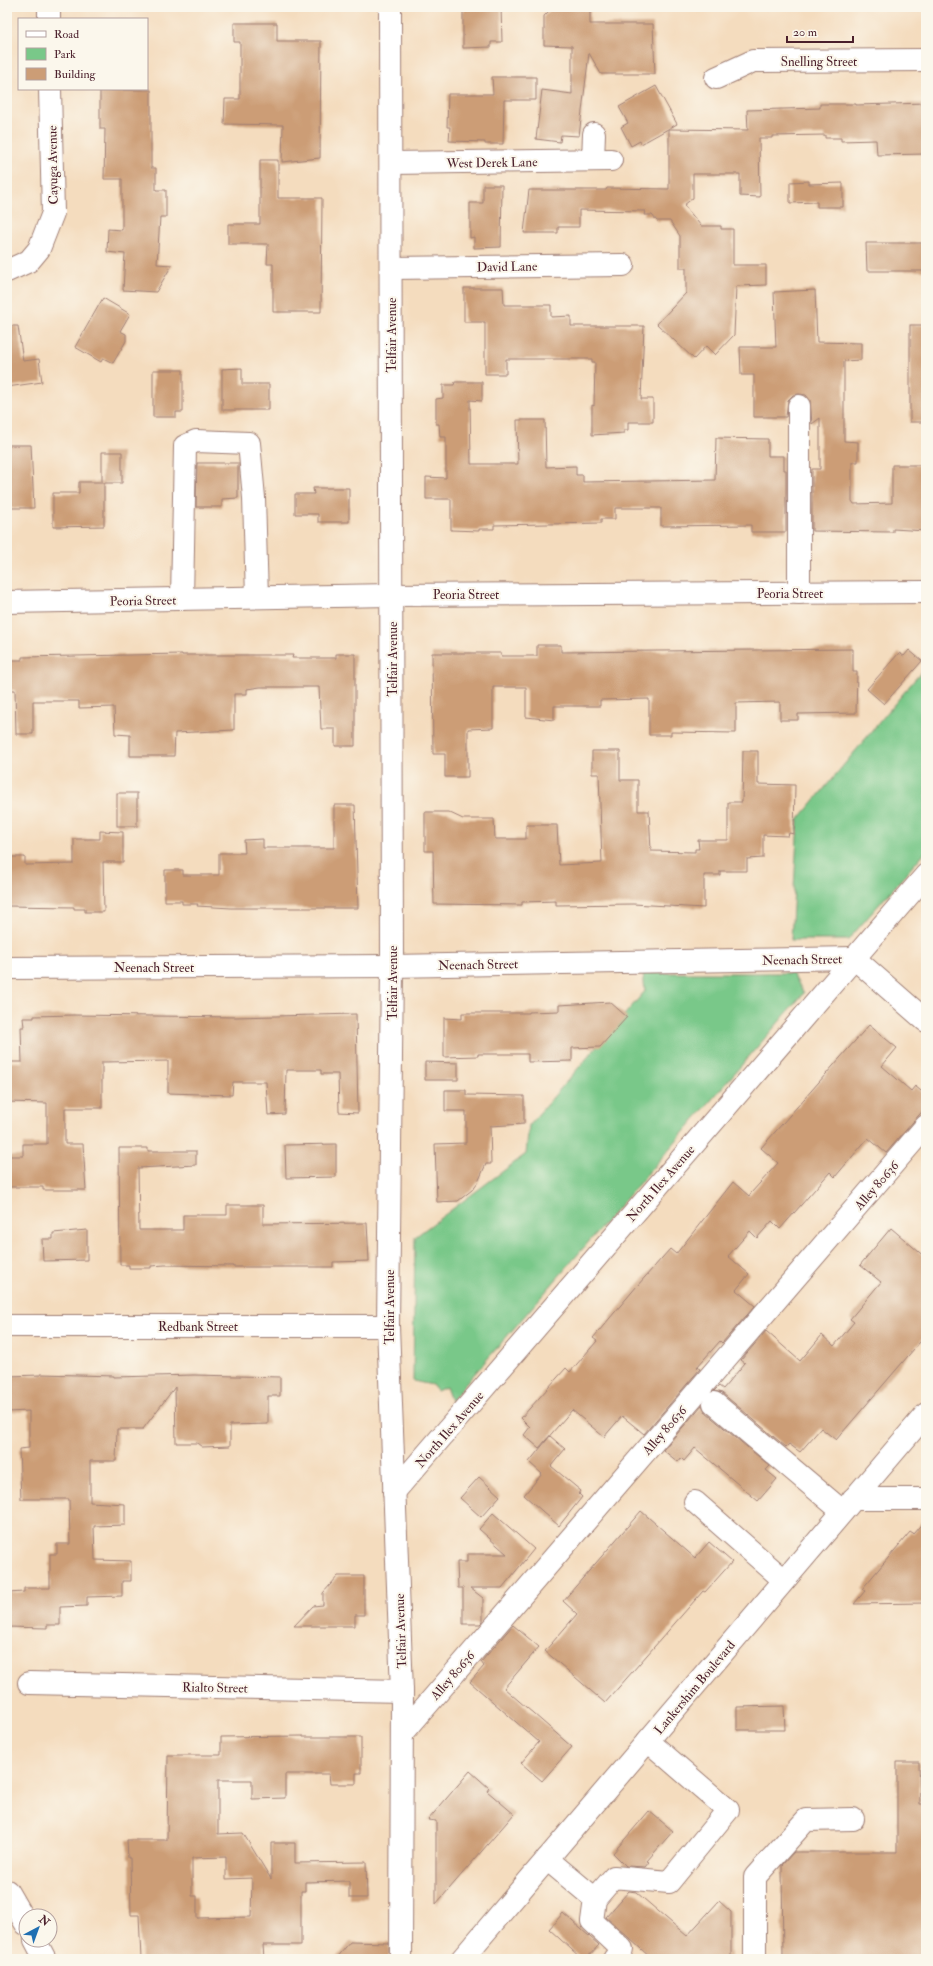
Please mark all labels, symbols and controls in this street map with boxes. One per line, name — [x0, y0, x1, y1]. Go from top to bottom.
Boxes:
legend — [18, 18, 148, 90]
scale bar — [787, 18, 853, 44]
text: 20 m — [793, 25, 818, 40]
text: Road — [54, 27, 79, 42]
text: Park — [54, 47, 76, 62]
street label: Snelling Street — [781, 54, 857, 70]
text: Building — [54, 67, 97, 82]
street label: Cayuga Avenue — [44, 125, 63, 205]
street label: West Derek Lane — [445, 154, 538, 172]
street label: David Lane — [476, 258, 538, 276]
street label: Telfair Avenue — [384, 297, 400, 373]
street label: Peoria Street — [757, 586, 823, 602]
street label: Peoria Street — [433, 587, 499, 603]
street label: Peoria Street — [110, 592, 176, 610]
street label: Telfair Avenue — [385, 621, 401, 697]
street label: Telfair Avenue — [385, 945, 401, 1021]
street label: Neenach Street — [762, 951, 842, 969]
street label: Neenach Street — [438, 956, 518, 974]
street label: Neenach Street — [114, 960, 194, 976]
street label: North Ilex Avenue — [623, 1142, 699, 1225]
street label: Alley 80636 — [851, 1157, 904, 1215]
street label: Telfair Avenue — [382, 1269, 398, 1345]
street label: Redbank Street — [158, 1319, 238, 1335]
street label: North Ilex Avenue — [412, 1388, 488, 1471]
street label: Alley 80636 — [639, 1402, 692, 1460]
street label: Telfair Avenue — [392, 1593, 410, 1669]
street label: Lankershim Boulevard — [651, 1637, 739, 1738]
street label: Alley 80636 — [427, 1647, 480, 1705]
street label: Rialto Street — [182, 1679, 248, 1697]
north arrow — [18, 1908, 58, 1948]
text: N — [35, 1912, 53, 1930]

